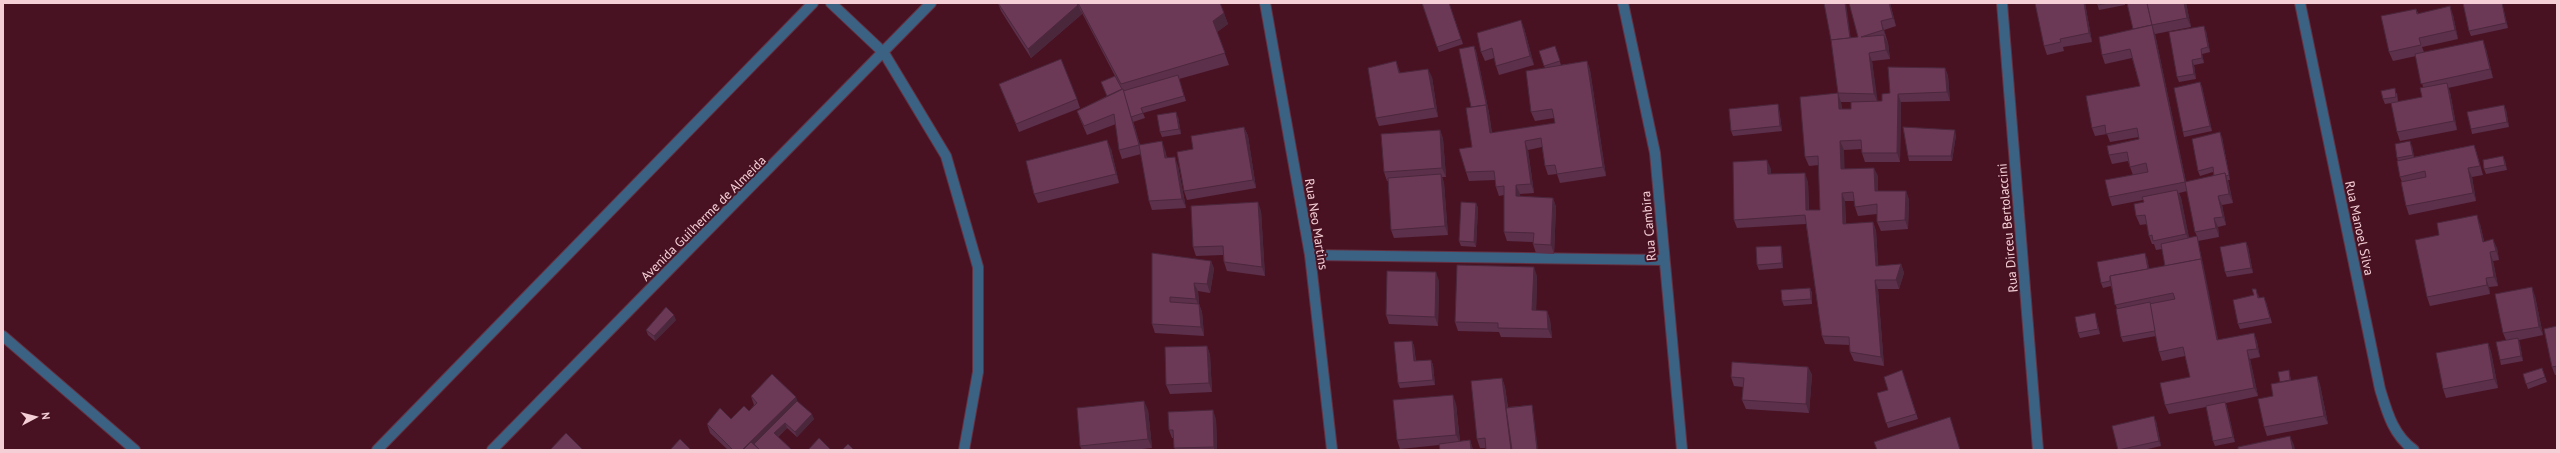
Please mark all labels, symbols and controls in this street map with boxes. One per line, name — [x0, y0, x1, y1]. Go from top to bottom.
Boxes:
street label: Avenida Guilherme de Almeida — [637, 152, 770, 285]
street label: Rua Dirceu Bertolaccini — [1993, 163, 2022, 293]
street label: Rua Neo Martins — [1301, 177, 1332, 271]
street label: Rua Manoel Silva — [2341, 179, 2378, 277]
street label: Rua Cambira — [1637, 190, 1660, 262]
north arrow — [16, 397, 56, 437]
text: N — [39, 411, 53, 420]

